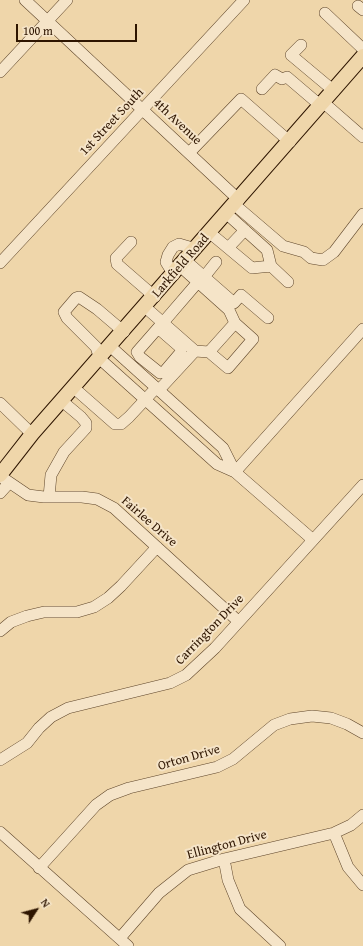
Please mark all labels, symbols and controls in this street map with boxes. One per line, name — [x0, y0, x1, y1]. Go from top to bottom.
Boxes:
scale bar — [18, 16, 139, 42]
text: 100 m — [23, 22, 53, 39]
street label: 1st Street South — [77, 85, 147, 159]
street label: 4th Avenue — [149, 96, 205, 148]
street label: Larkfield Road — [149, 231, 213, 301]
street label: Fairlee Drive — [118, 494, 180, 550]
street label: Carrington Drive — [172, 592, 248, 668]
street label: Orton Drive — [156, 742, 222, 774]
street label: Ellington Drive — [185, 827, 269, 863]
north arrow — [16, 890, 56, 930]
text: N — [37, 895, 54, 911]

